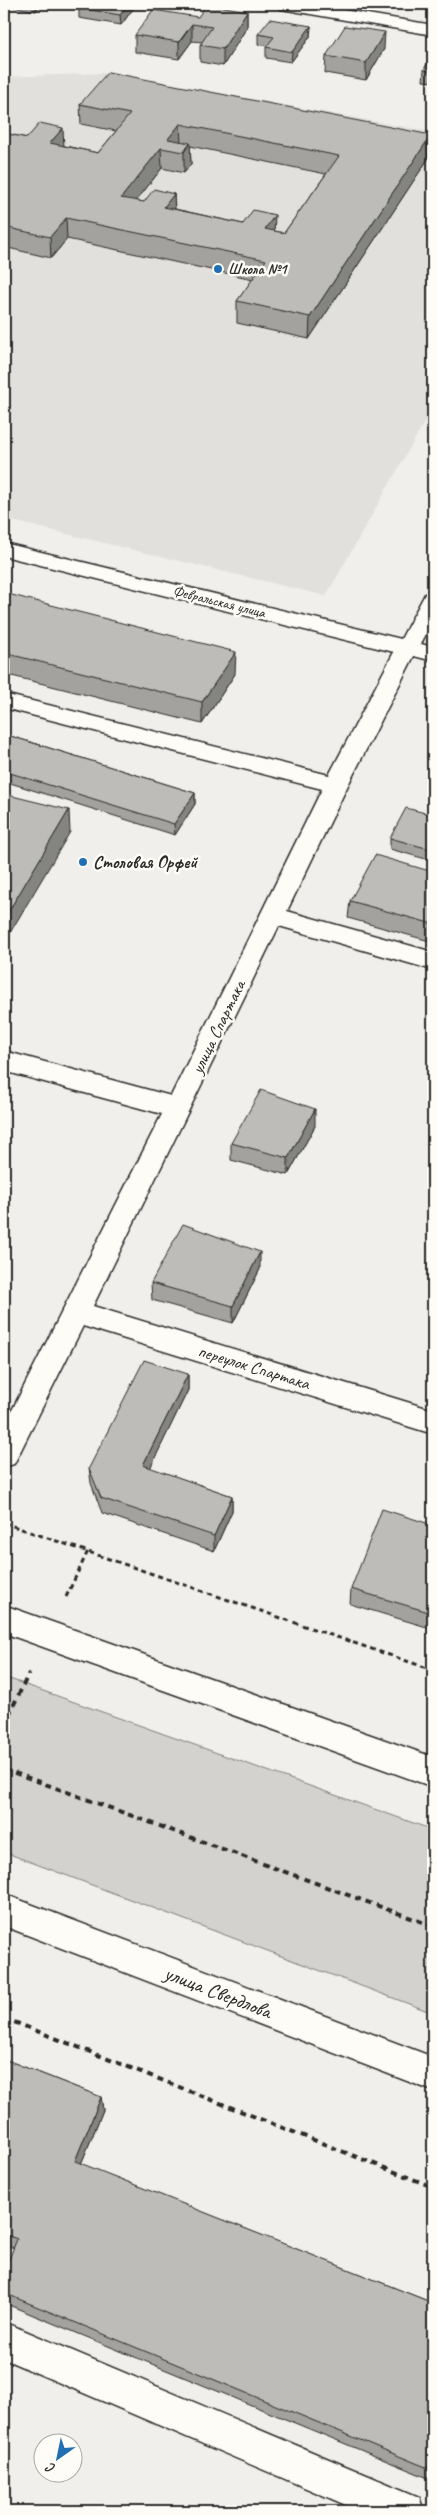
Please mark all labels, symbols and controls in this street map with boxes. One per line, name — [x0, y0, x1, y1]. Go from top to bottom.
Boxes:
place label: Школа №1 — [228, 260, 289, 279]
marker: Школа №1 — [212, 263, 224, 275]
street label: Февральская улица — [171, 581, 269, 623]
place label: Столовая Орфей — [93, 851, 199, 873]
marker: Столовая Орфей — [77, 856, 89, 868]
street label: улица Спартака — [185, 975, 251, 1078]
street label: переулок Спартака — [196, 1340, 313, 1395]
street label: улица Свердлова — [159, 1959, 277, 2025]
north arrow — [32, 2432, 82, 2482]
text: С — [42, 2458, 59, 2477]

